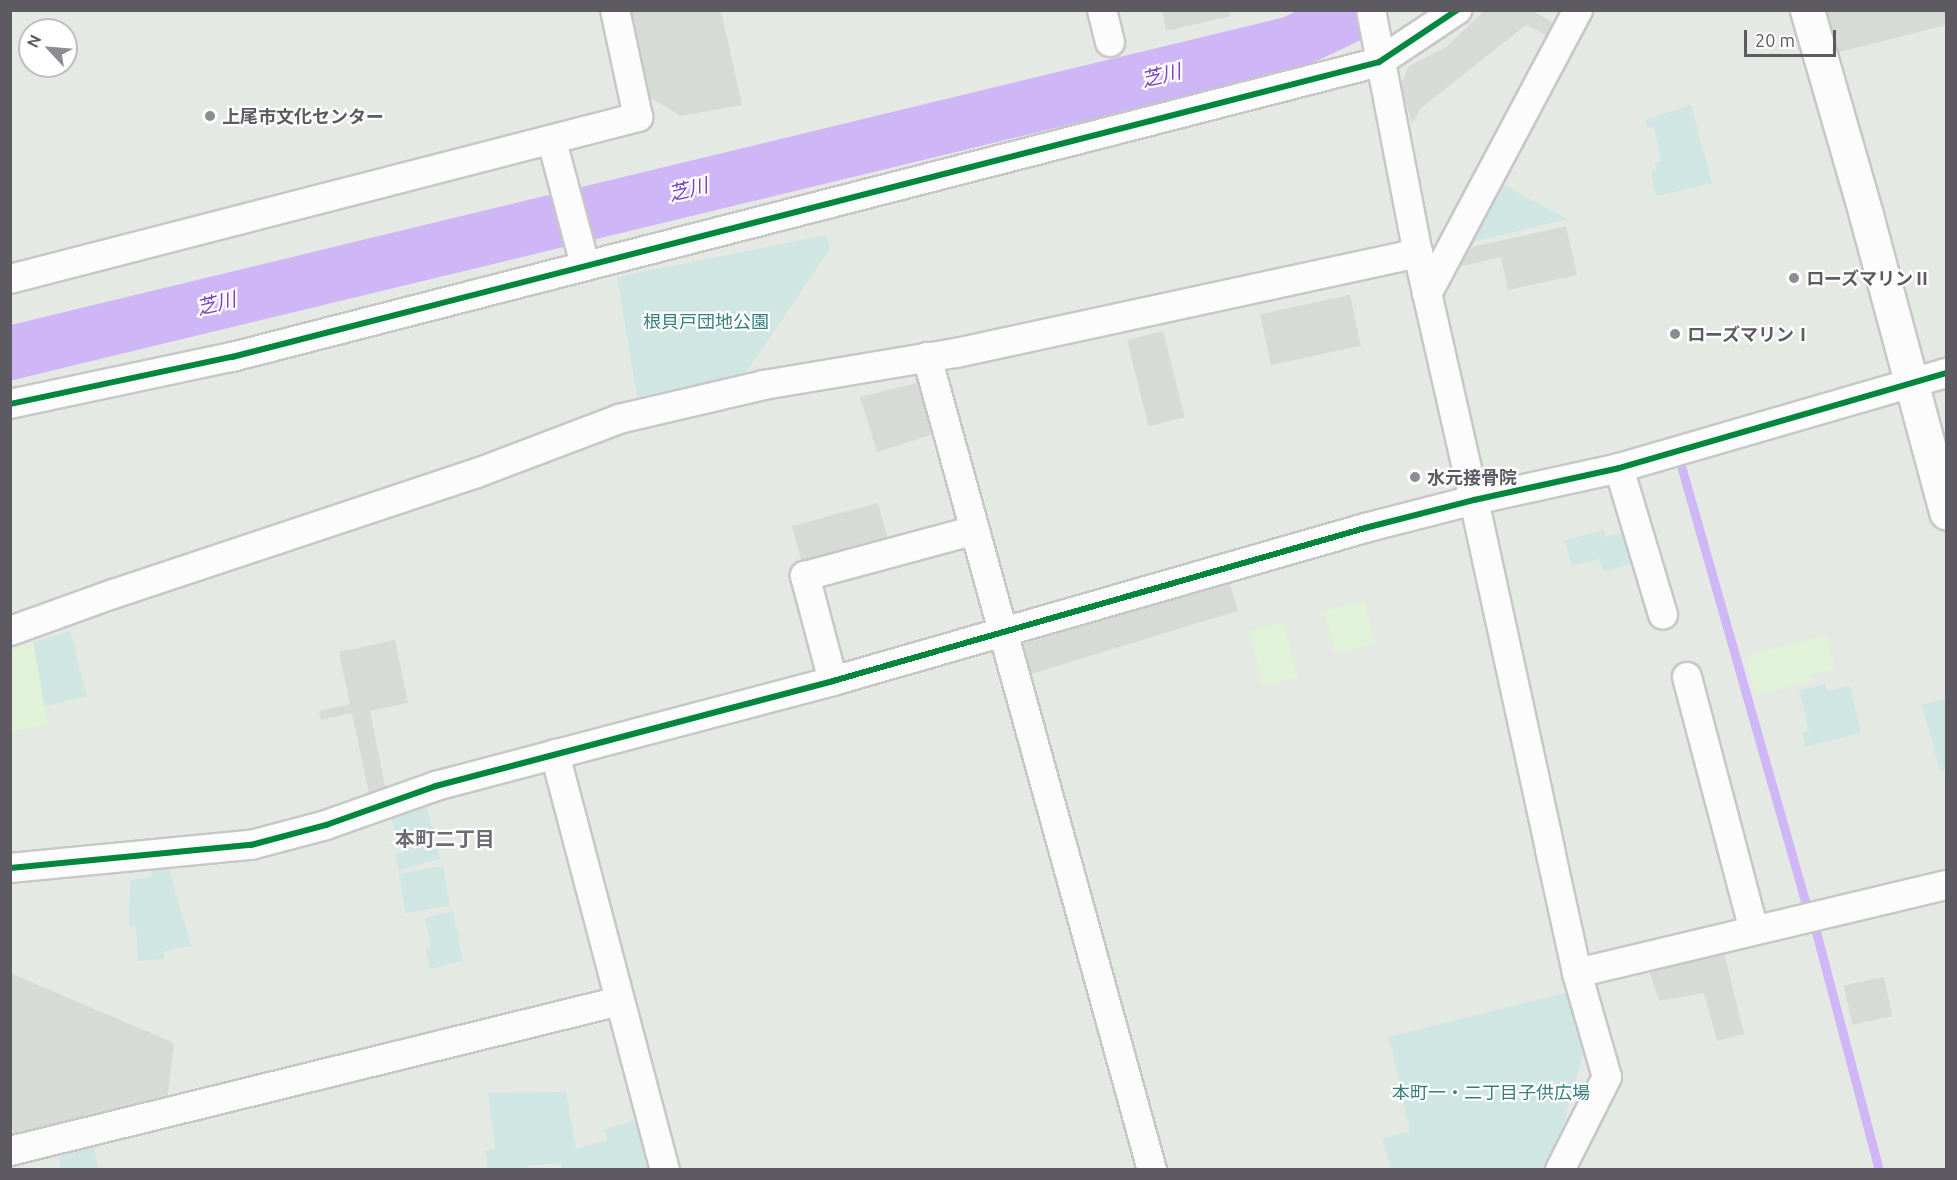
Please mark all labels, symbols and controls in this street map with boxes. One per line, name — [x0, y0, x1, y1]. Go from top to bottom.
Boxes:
north arrow — [18, 18, 78, 78]
scale bar — [1747, 18, 1838, 56]
text: 20 m — [1755, 30, 1795, 50]
text: N — [23, 32, 44, 50]
water label: 芝川 — [1139, 59, 1183, 91]
place label: 上尾市文化センター — [222, 105, 384, 127]
marker: 上尾市文化センター — [203, 109, 217, 123]
water label: 芝川 — [666, 173, 710, 205]
place label: ローズマリンⅡ — [1806, 267, 1932, 289]
marker: ローズマリンⅡ — [1787, 271, 1801, 285]
water label: 芝川 — [194, 287, 238, 319]
park label: 根貝戸団地公園 — [643, 310, 769, 332]
place label: ローズマリンⅠ — [1687, 323, 1813, 345]
marker: ローズマリンⅠ — [1668, 327, 1682, 341]
place label: 水元接骨院 — [1427, 466, 1517, 488]
marker: 水元接骨院 — [1408, 470, 1422, 484]
district label: 本町二丁目 — [395, 826, 495, 850]
park label: 本町一・二丁目子供広場 — [1392, 1081, 1590, 1103]

